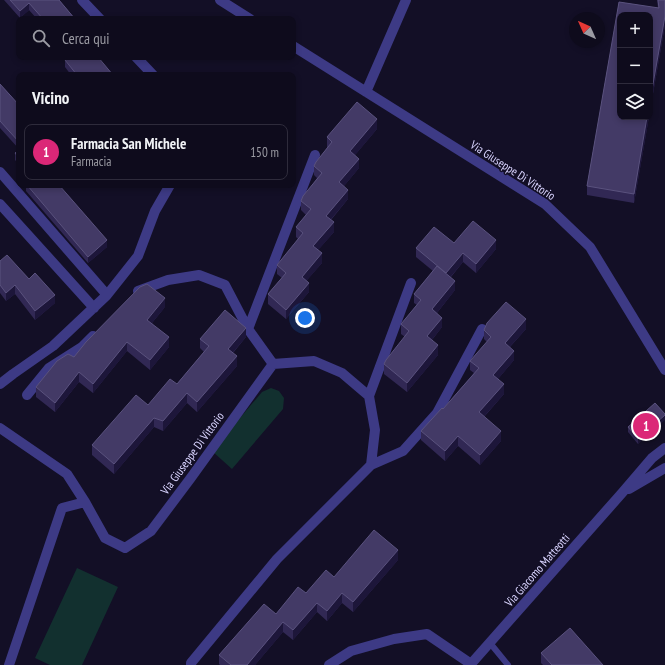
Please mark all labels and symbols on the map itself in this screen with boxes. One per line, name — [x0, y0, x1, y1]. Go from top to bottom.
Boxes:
north arrow — [569, 12, 605, 48]
street label: Via Giuseppe Di Vittorio — [467, 136, 558, 203]
your location — [295, 308, 315, 328]
street label: Via Giuseppe Di Vittorio — [156, 409, 227, 498]
pin: 1 — [633, 411, 659, 441]
street label: Via Giacomo Matteotti — [501, 530, 573, 610]

